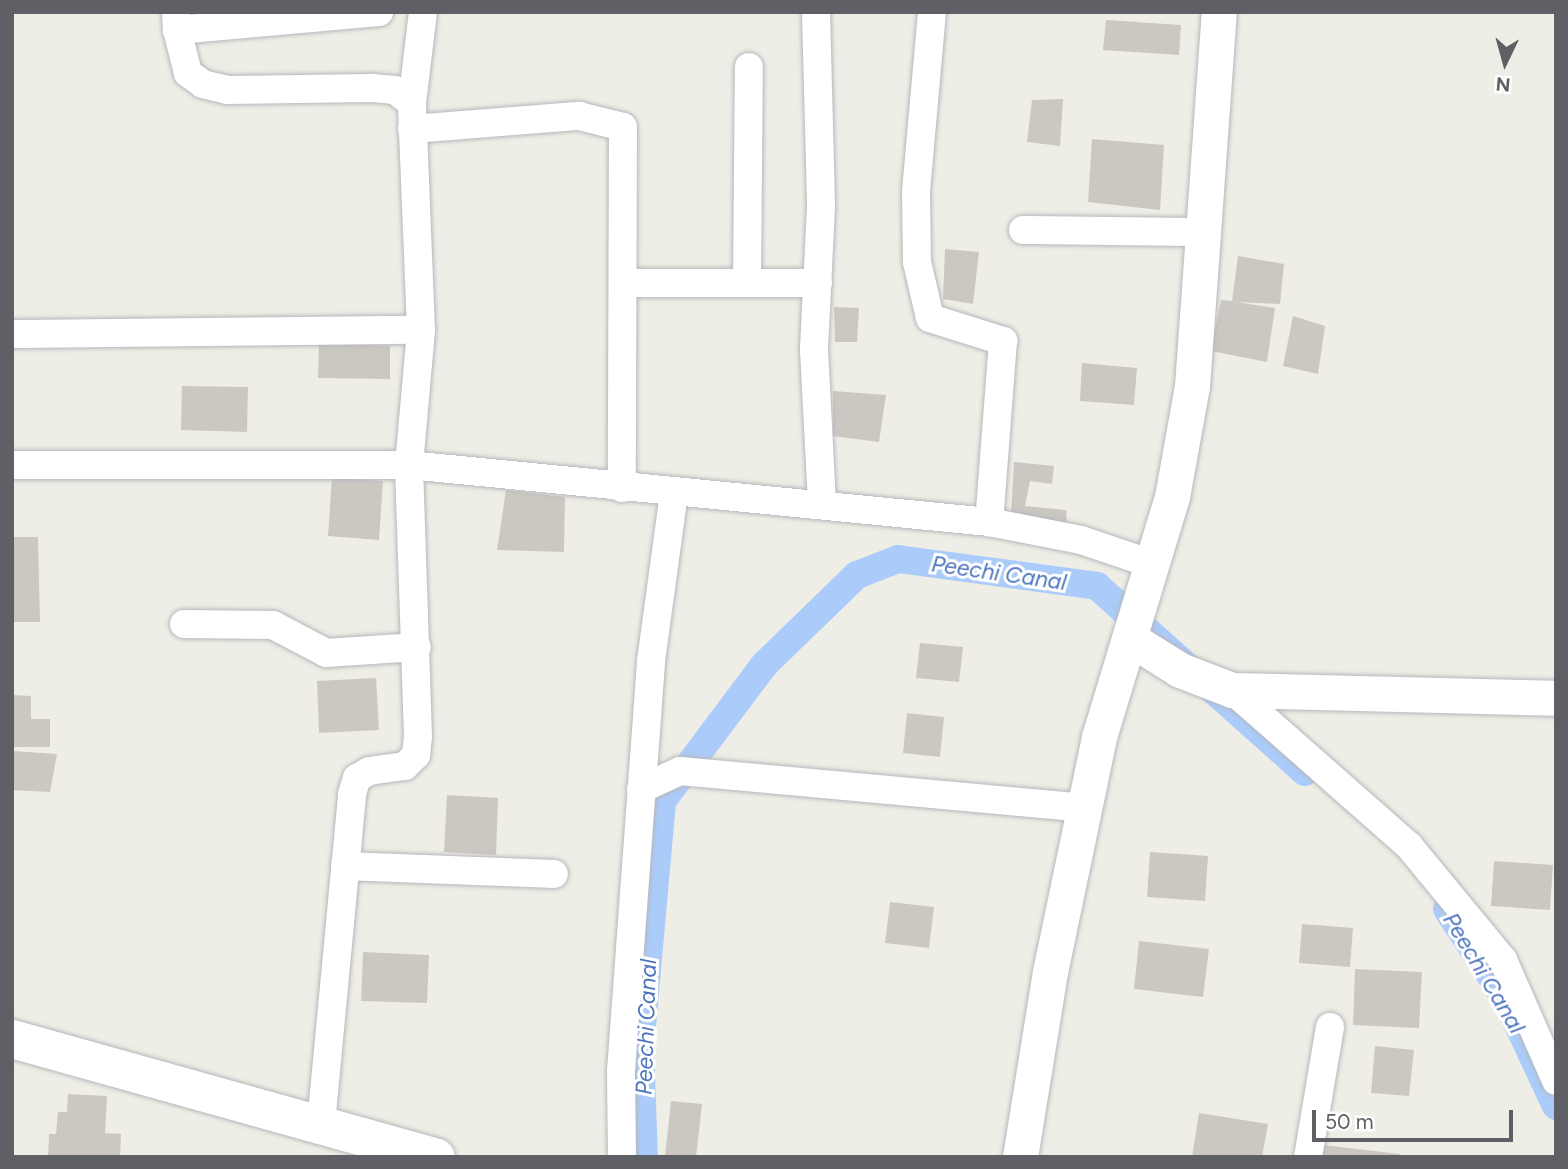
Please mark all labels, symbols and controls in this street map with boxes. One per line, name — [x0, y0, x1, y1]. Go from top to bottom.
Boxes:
north arrow — [1470, 28, 1540, 98]
text: N — [1495, 72, 1511, 97]
water label: Peechi Canal — [930, 550, 1068, 596]
water label: Peechi Canal — [1437, 908, 1531, 1038]
water label: Peechi Canal — [630, 958, 662, 1096]
scale bar — [1316, 1096, 1517, 1140]
text: 50 m — [1325, 1109, 1374, 1134]

